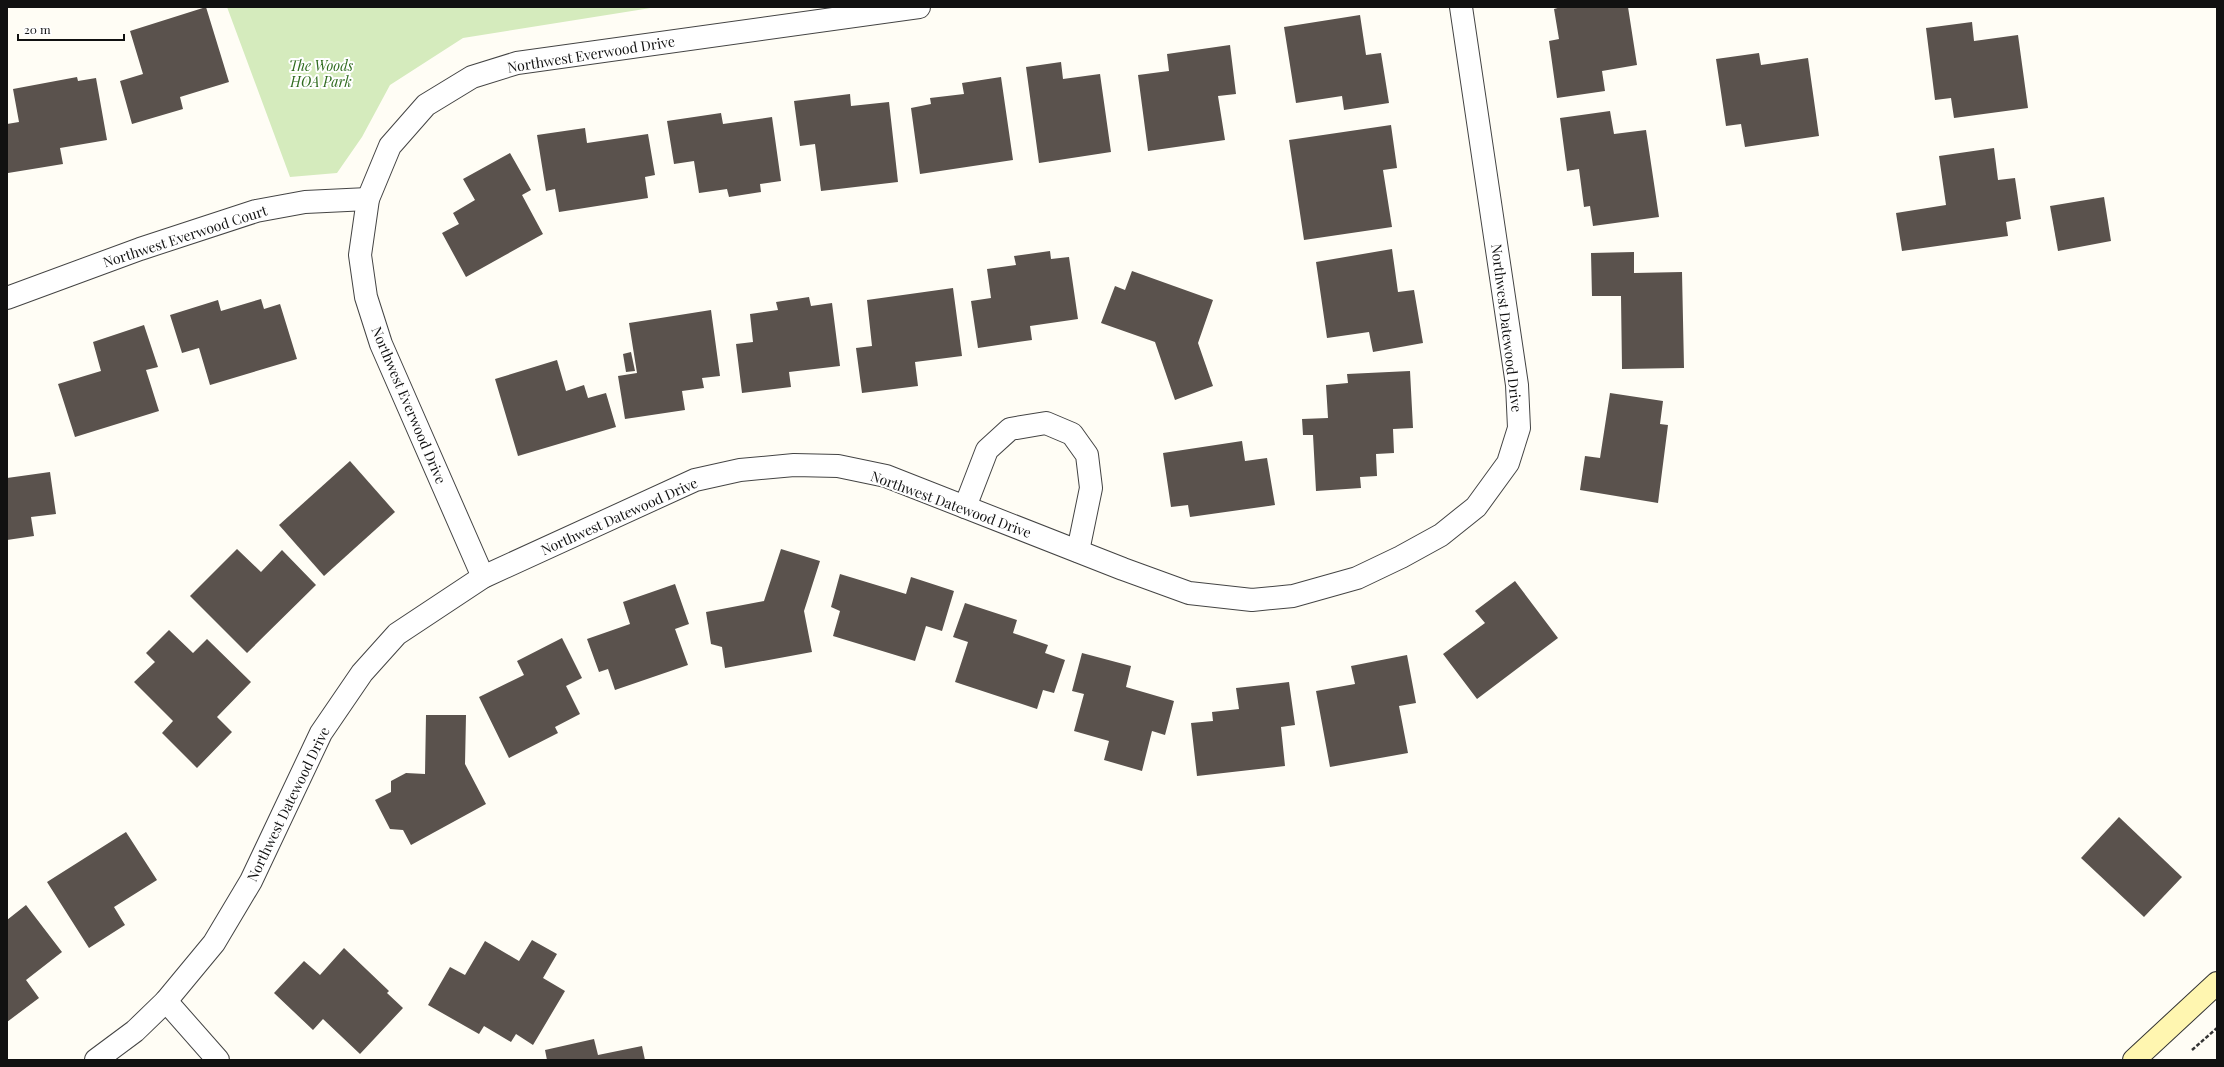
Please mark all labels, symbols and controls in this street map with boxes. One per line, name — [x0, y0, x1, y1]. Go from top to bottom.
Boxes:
scale bar — [18, 16, 124, 42]
text: 20 m — [24, 21, 51, 37]
street label: Northwest Everwood Drive — [506, 31, 676, 77]
park label: The Woods HOA Park — [289, 56, 354, 91]
street label: Northwest Everwood Court — [100, 200, 271, 272]
street label: Northwest Datewood Drive — [1487, 243, 1527, 413]
street label: Northwest Everwood Drive — [367, 323, 451, 487]
street label: Northwest Datewood Drive — [868, 466, 1034, 542]
street label: Northwest Datewood Drive — [538, 473, 700, 559]
street label: Northwest Datewood Drive — [242, 724, 334, 884]

